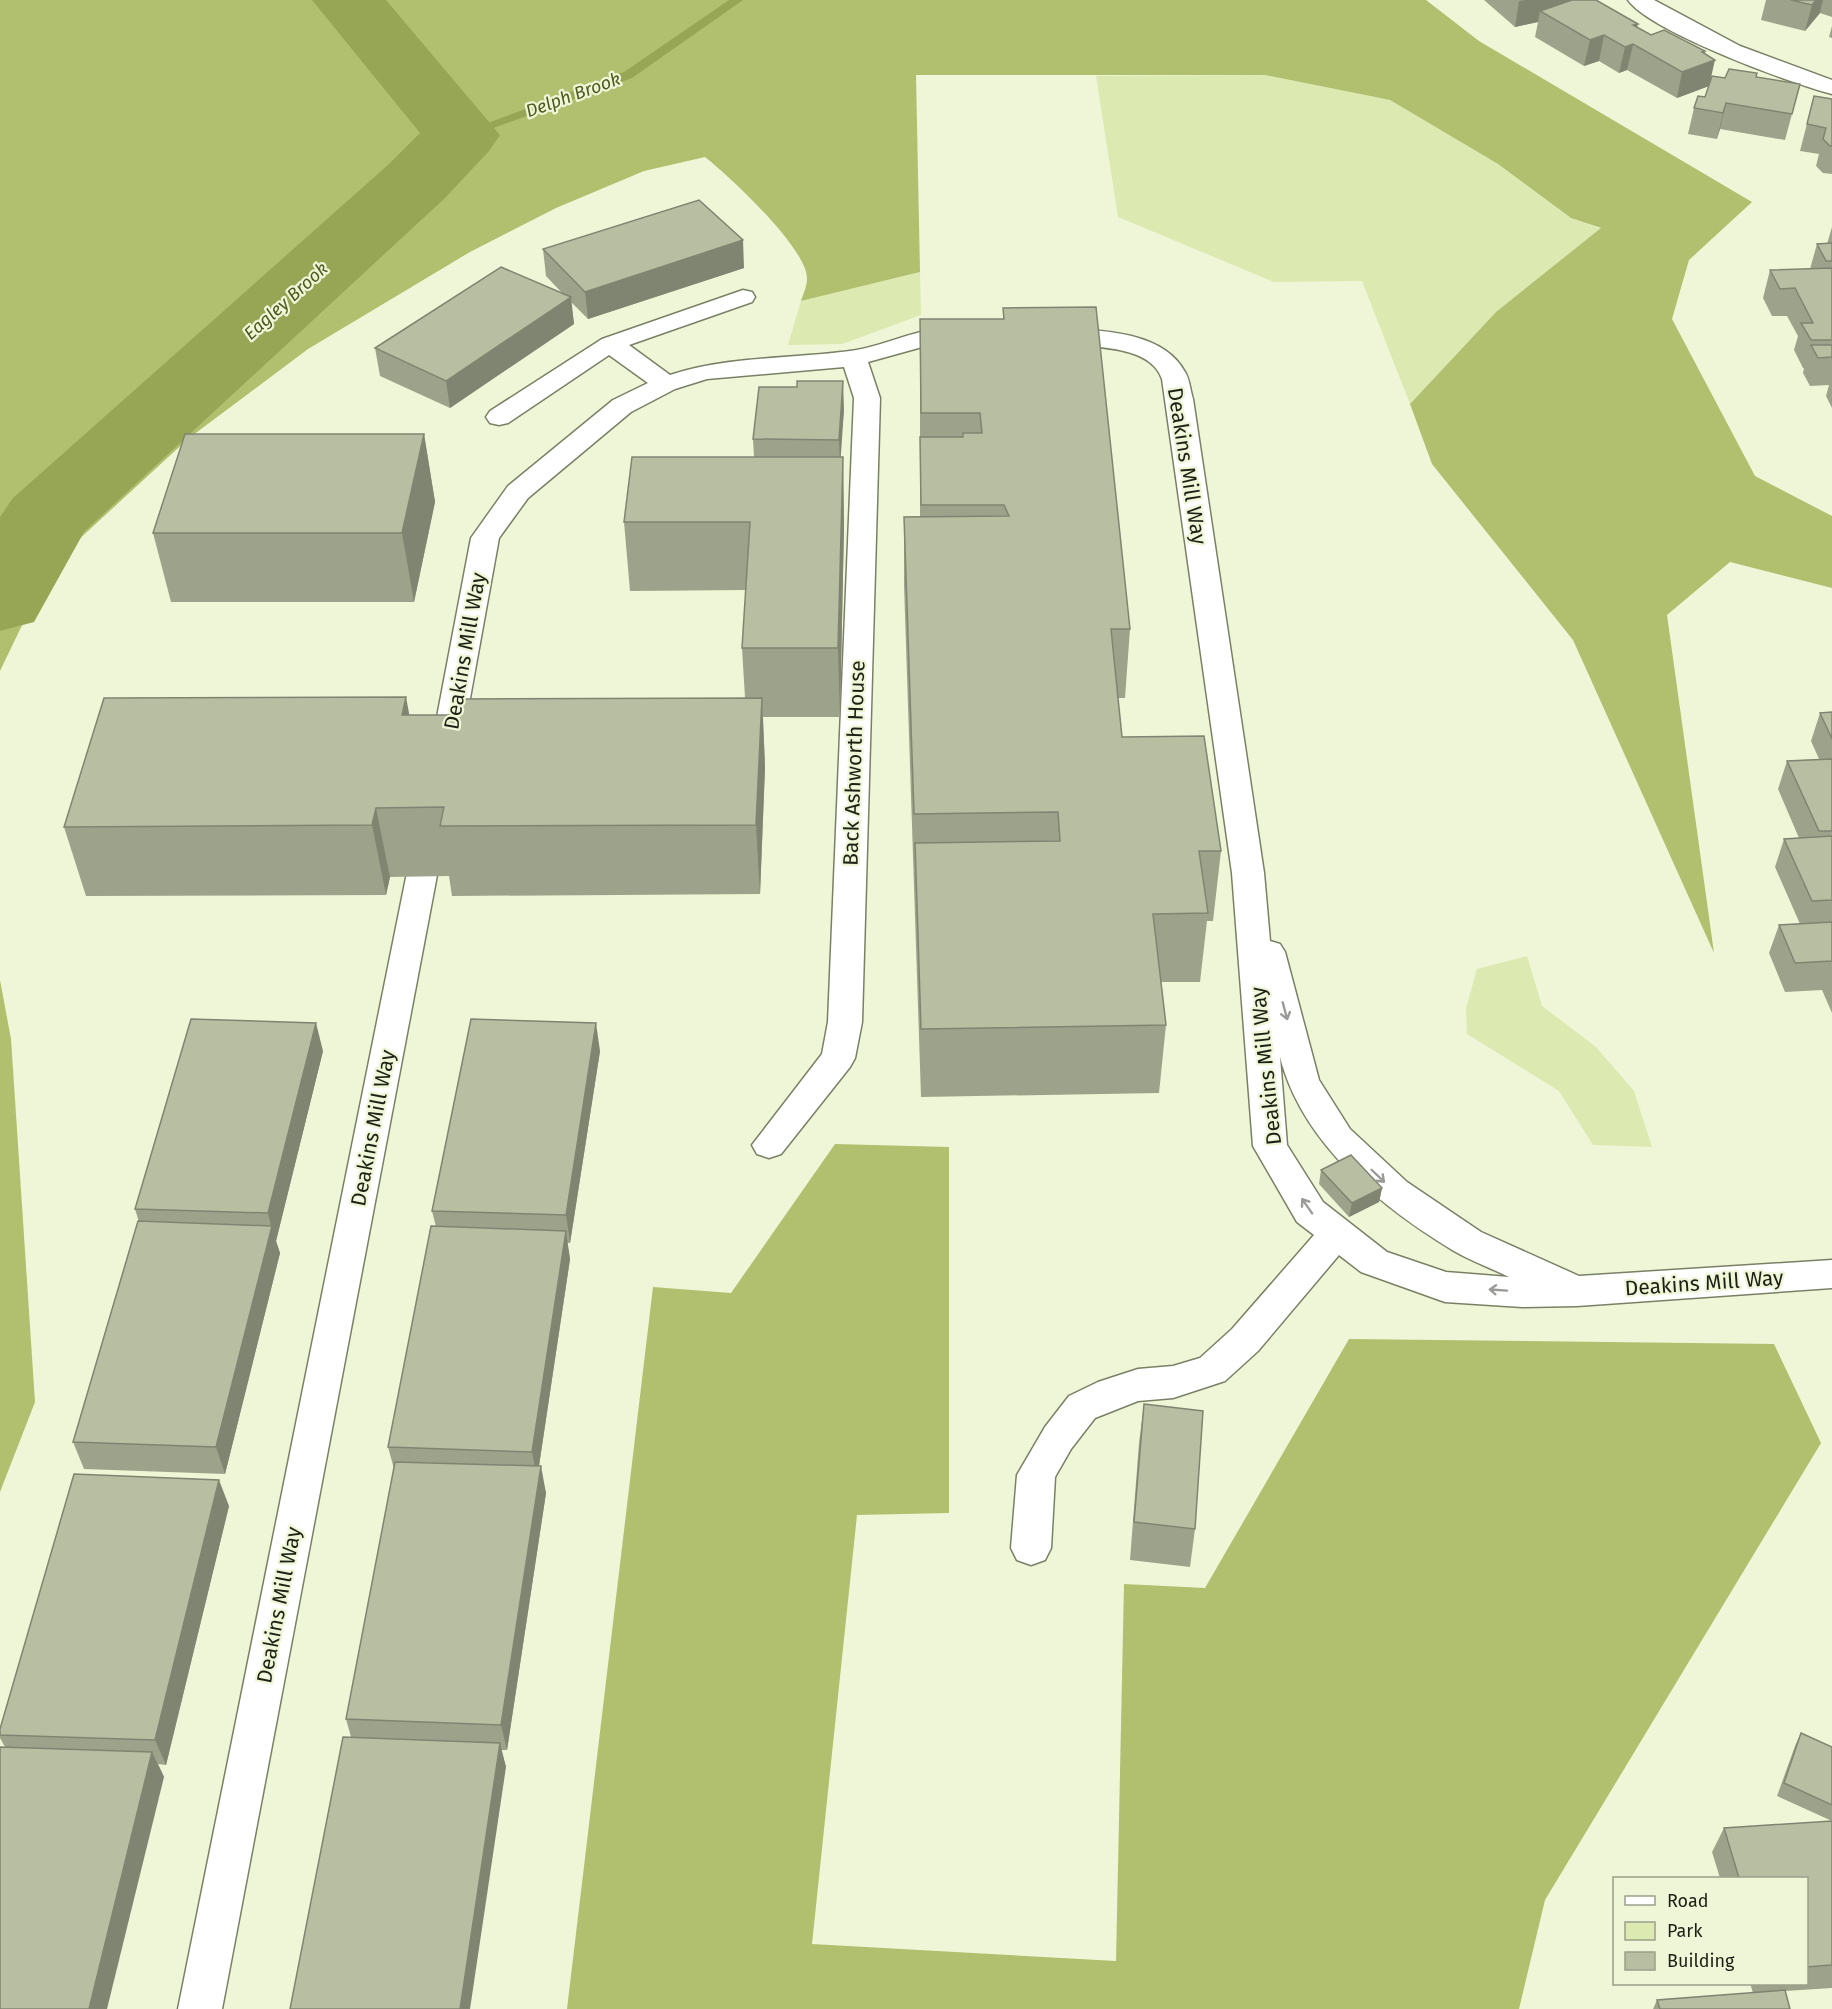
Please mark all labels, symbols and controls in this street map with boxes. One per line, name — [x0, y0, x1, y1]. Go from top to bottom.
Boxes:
water label: Delph Brook — [523, 68, 624, 122]
water label: Eagley Brook — [239, 257, 333, 344]
street label: Deakins Mill Way — [1162, 386, 1212, 547]
street label: Deakins Mill Way — [438, 570, 492, 731]
street label: Back Ashworth House — [837, 660, 871, 866]
street label: Deakins Mill Way — [1245, 985, 1287, 1146]
one-way arrow — [1279, 1001, 1291, 1020]
street label: Deakins Mill Way — [345, 1047, 401, 1208]
one-way arrow — [1371, 1169, 1386, 1183]
one-way arrow — [1301, 1198, 1313, 1214]
street label: Deakins Mill Way — [1624, 1264, 1785, 1302]
one-way arrow — [1488, 1285, 1508, 1296]
street label: Deakins Mill Way — [251, 1524, 307, 1685]
legend — [1613, 1877, 1808, 1985]
text: Road — [1667, 1890, 1709, 1912]
text: Park — [1667, 1920, 1703, 1942]
text: Building — [1667, 1950, 1735, 1972]

